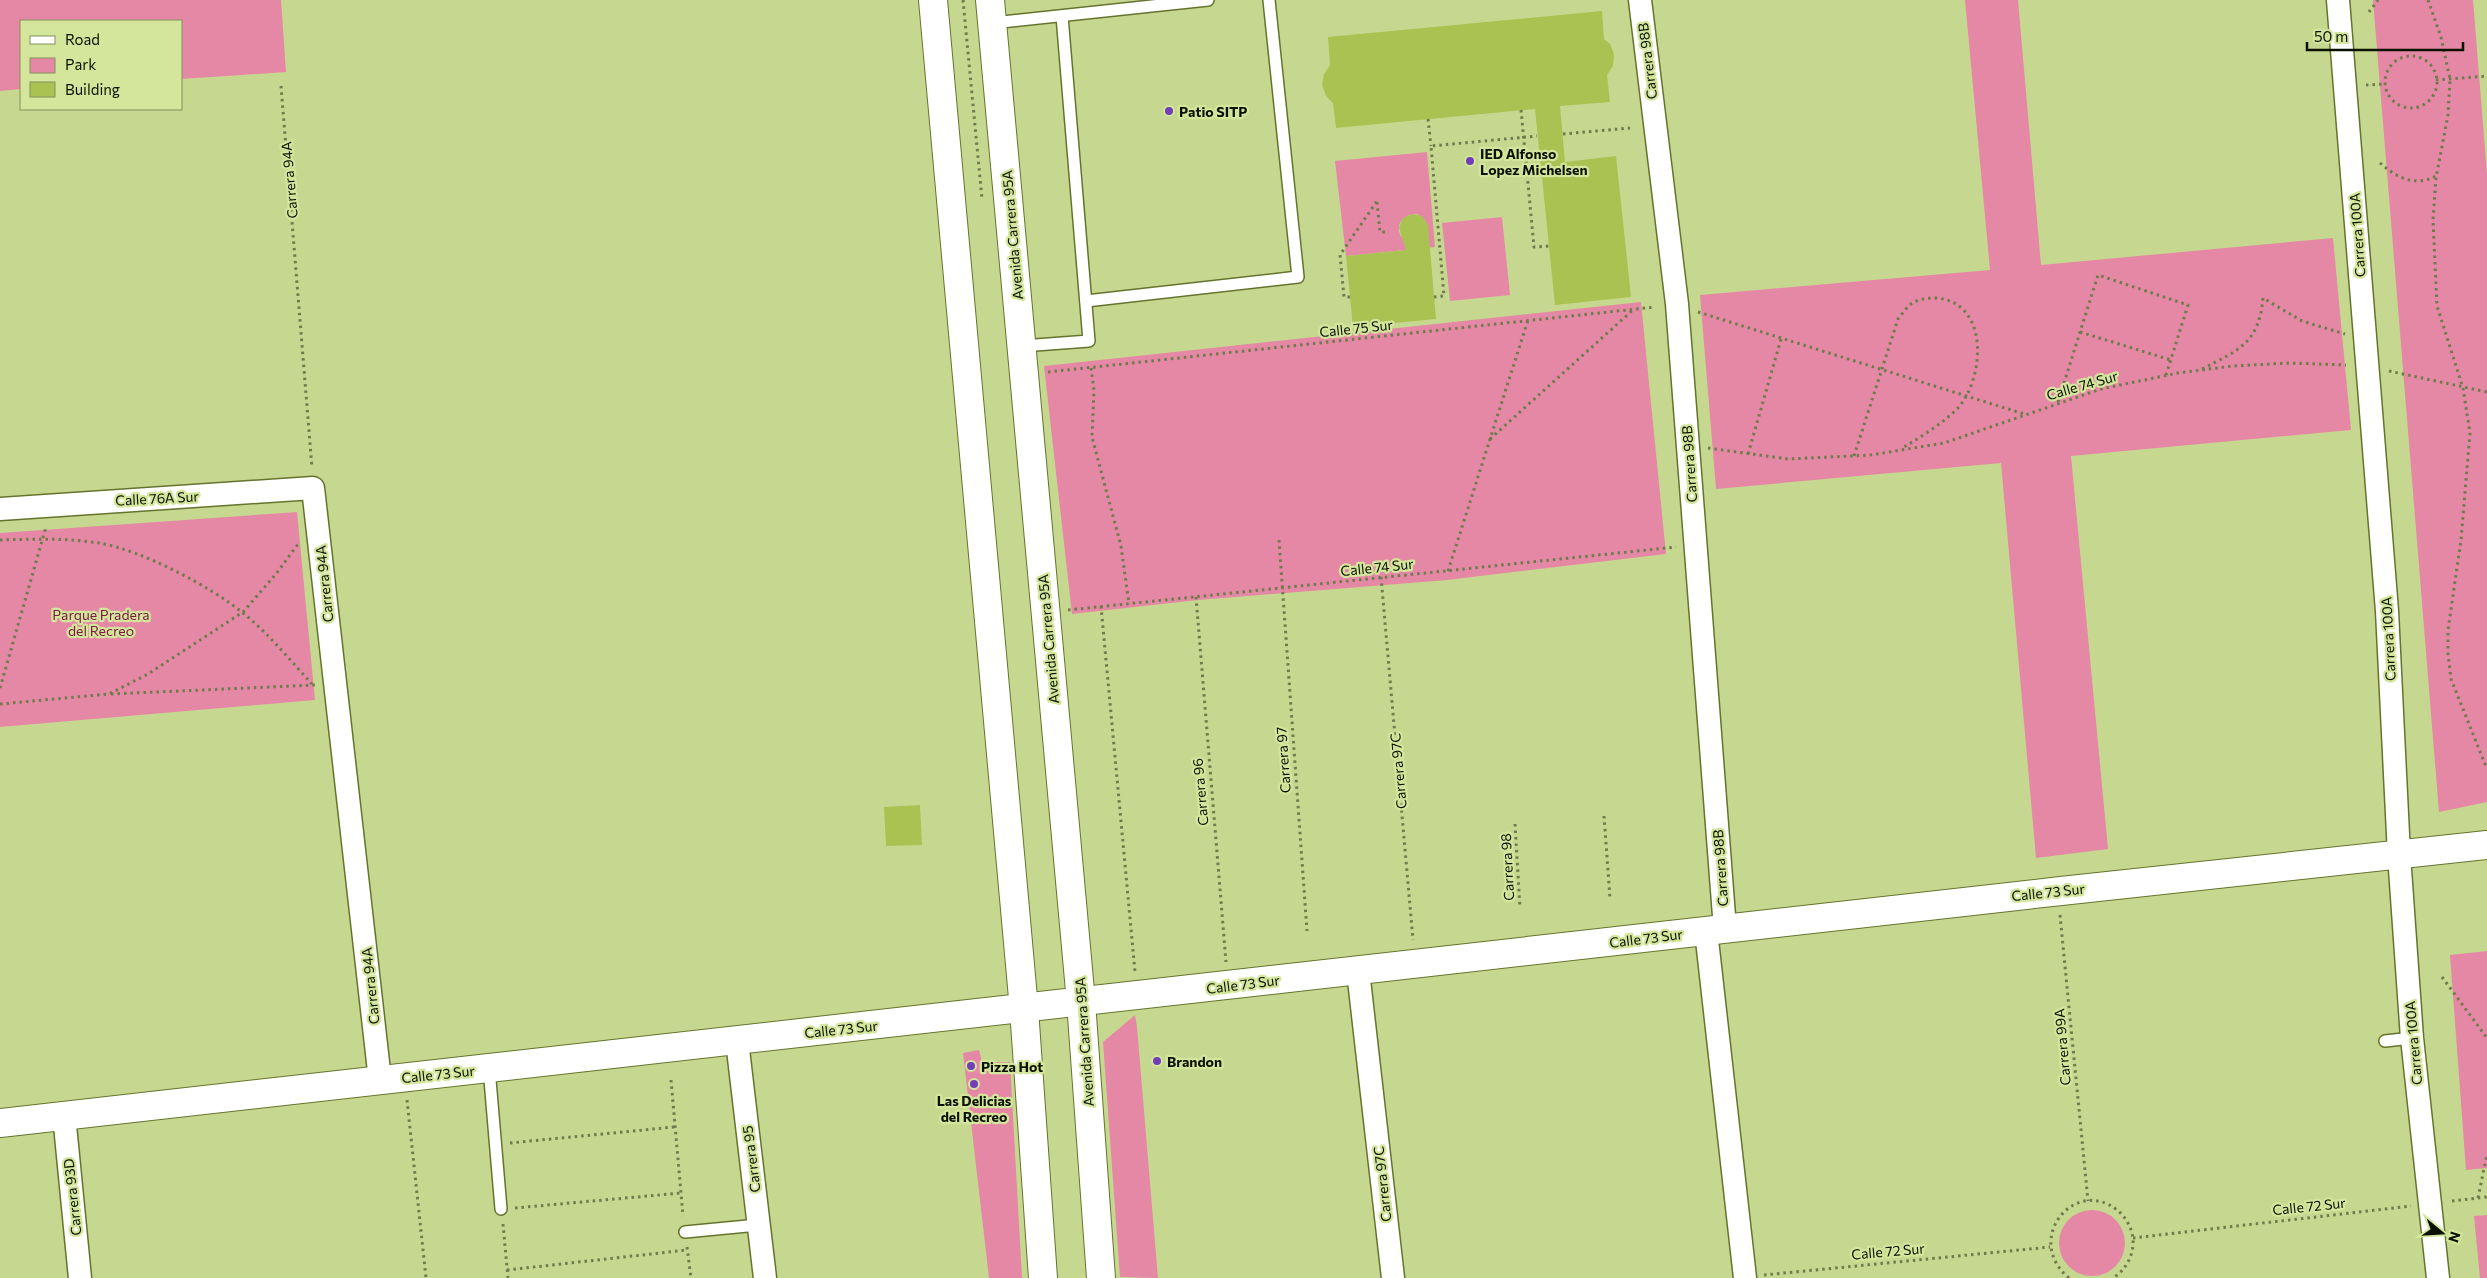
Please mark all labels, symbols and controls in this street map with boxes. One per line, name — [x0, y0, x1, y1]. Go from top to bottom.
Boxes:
legend — [20, 20, 182, 110]
scale bar — [2307, 20, 2463, 52]
street label: Carrera 98B — [1634, 22, 1660, 100]
text: 50 m — [2314, 27, 2348, 45]
text: Road — [65, 30, 100, 48]
text: Park — [65, 55, 96, 73]
text: Building — [65, 80, 120, 98]
place label: Patio SITP — [1179, 103, 1247, 120]
marker: Patio SITP — [1163, 105, 1175, 117]
street label: Carrera 94A — [277, 140, 301, 219]
place label: IED Alfonso Lopez Michelsen — [1480, 145, 1588, 178]
marker: IED Alfonso Lopez Michelsen — [1464, 155, 1476, 167]
street label: Avenida Carrera 95A — [998, 169, 1026, 300]
street label: Carrera 100A — [2346, 192, 2368, 278]
street label: Calle 75 Sur — [1318, 316, 1394, 340]
street label: Calle 74 Sur — [2044, 367, 2120, 403]
street label: Carrera 98B — [1678, 425, 1700, 503]
street label: Calle 76A Sur — [115, 487, 200, 509]
street label: Carrera 94A — [311, 544, 336, 623]
street label: Calle 74 Sur — [1340, 555, 1415, 579]
street label: Avenida Carrera 95A — [1034, 573, 1062, 704]
street label: Carrera 100A — [2377, 596, 2399, 682]
park label: Parque Pradera del Recreo — [52, 606, 150, 639]
street label: Carrera 97 — [1272, 726, 1294, 794]
street label: Carrera 97C — [1386, 732, 1410, 810]
street label: Carrera 96 — [1189, 758, 1211, 826]
street label: Carrera 98B — [1709, 829, 1731, 907]
street label: Carrera 98 — [1497, 833, 1517, 901]
street label: Calle 73 Sur — [2010, 880, 2086, 904]
street label: Calle 73 Sur — [1608, 925, 1684, 951]
street label: Carrera 94A — [357, 946, 382, 1025]
street label: Calle 73 Sur — [1205, 971, 1281, 997]
street label: Avenida Carrera 95A — [1071, 976, 1097, 1107]
street label: Carrera 100A — [2401, 1000, 2425, 1086]
street label: Carrera 99A — [2050, 1008, 2074, 1086]
street label: Calle 73 Sur — [803, 1017, 879, 1041]
place label: Brandon — [1167, 1053, 1222, 1070]
marker: Brandon — [1151, 1055, 1163, 1067]
place label: Pizza Hot — [981, 1058, 1043, 1075]
marker: Pizza Hot — [965, 1060, 977, 1072]
street label: Calle 73 Sur — [400, 1062, 476, 1086]
marker: Las Delicias del Recreo — [968, 1078, 980, 1090]
place label: Las Delicias del Recreo — [937, 1092, 1012, 1125]
street label: Carrera 95 — [738, 1125, 764, 1193]
street label: Carrera 97C — [1370, 1145, 1394, 1223]
street label: Carrera 93D — [59, 1158, 85, 1236]
street label: Calle 72 Sur — [2272, 1194, 2347, 1218]
north arrow — [2417, 1208, 2467, 1258]
text: N — [2445, 1230, 2465, 1245]
street label: Calle 72 Sur — [1851, 1239, 1926, 1263]

